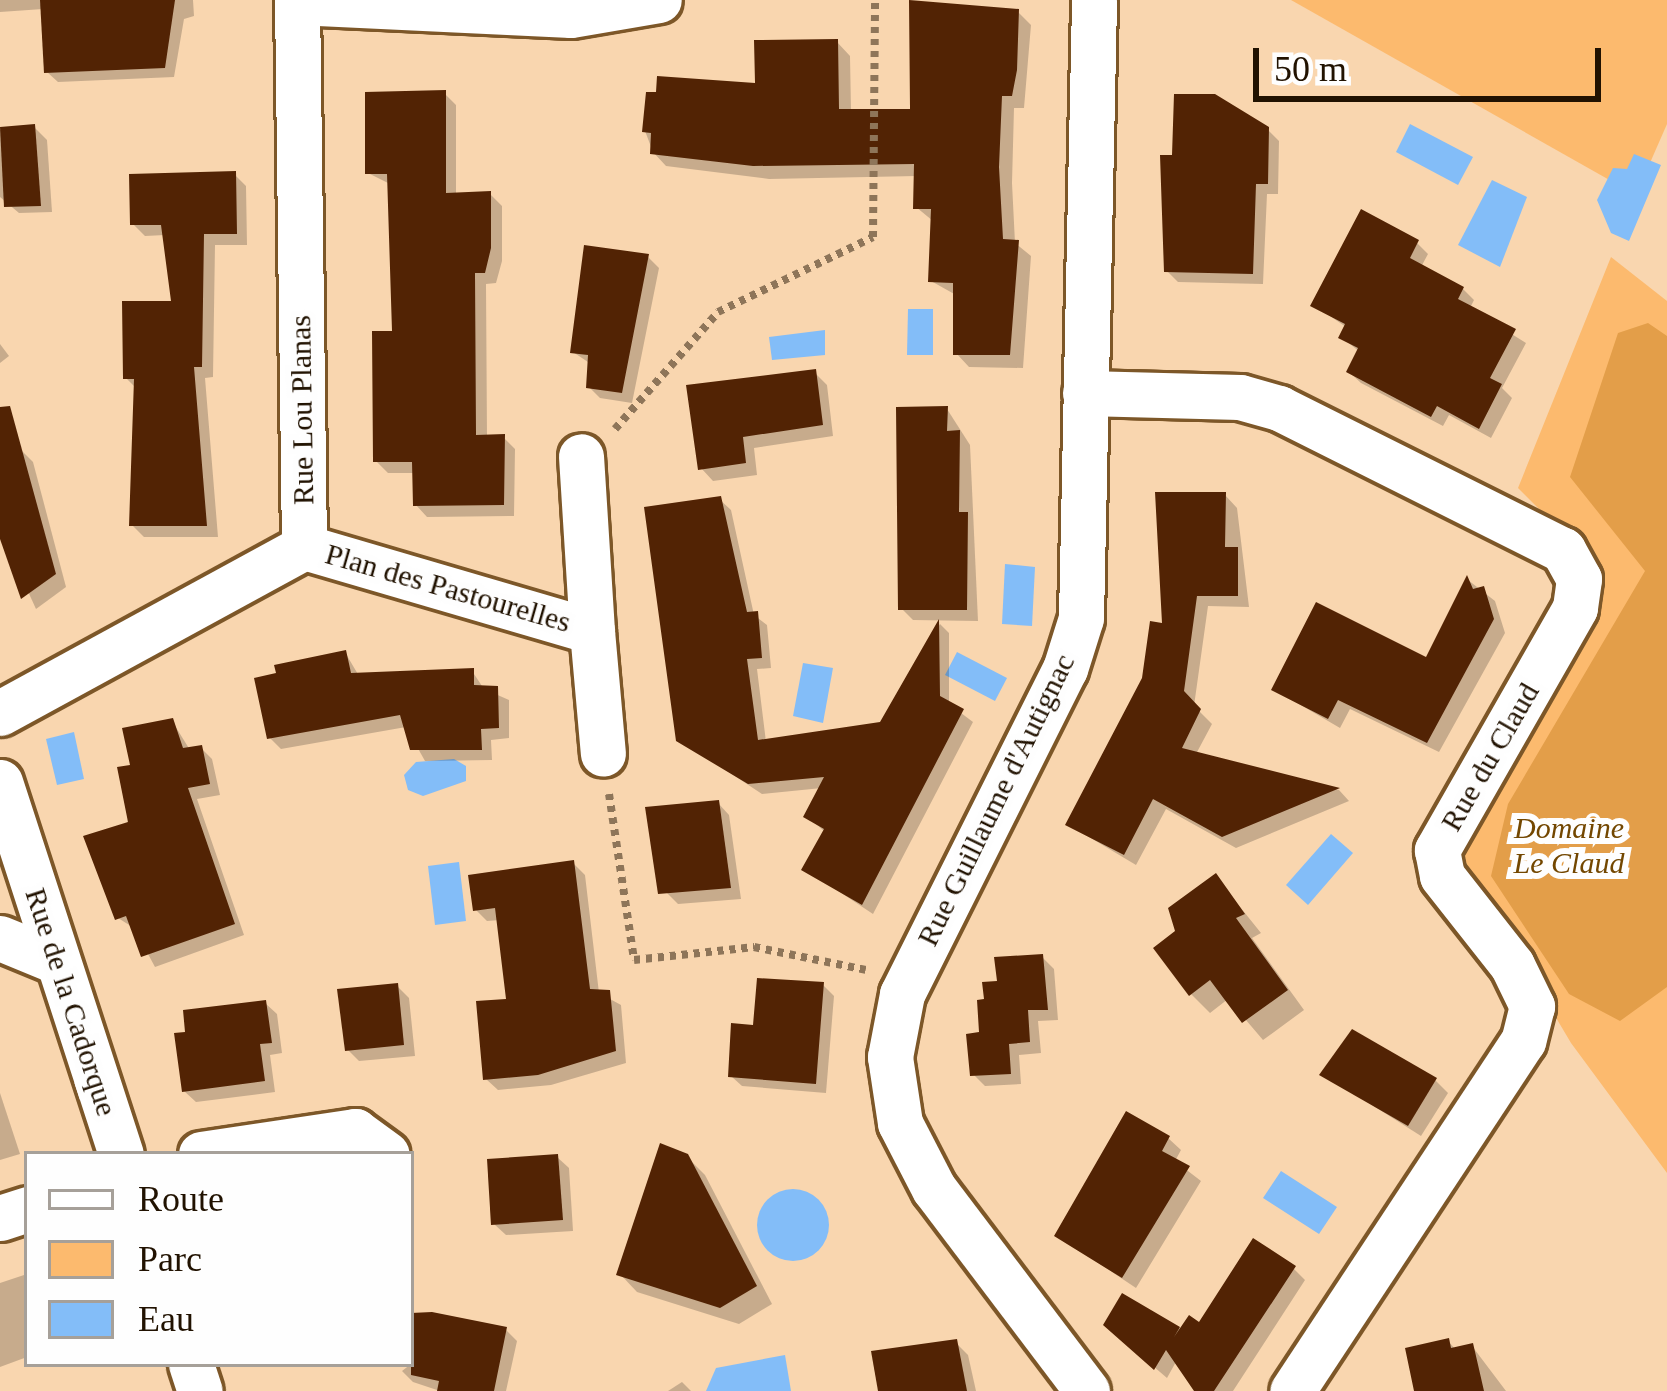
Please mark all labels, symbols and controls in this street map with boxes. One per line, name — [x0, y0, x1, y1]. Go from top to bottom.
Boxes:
scale bar — [1259, 24, 1607, 98]
text: 50 m — [1274, 49, 1347, 89]
street label: Rue Lou Planas — [282, 315, 322, 505]
street label: Plan des Pastourelles — [321, 536, 575, 640]
street label: Rue Guillaume d'Autignac — [910, 648, 1082, 952]
street label: Rue du Claud — [1433, 677, 1547, 837]
park label: Domaine Le Claud — [1514, 810, 1624, 880]
street label: Rue de la Cadorque — [17, 884, 125, 1120]
legend — [24, 1151, 414, 1367]
text: Route — [138, 1179, 224, 1219]
text: Parc — [138, 1239, 202, 1279]
text: Eau — [138, 1299, 194, 1339]

